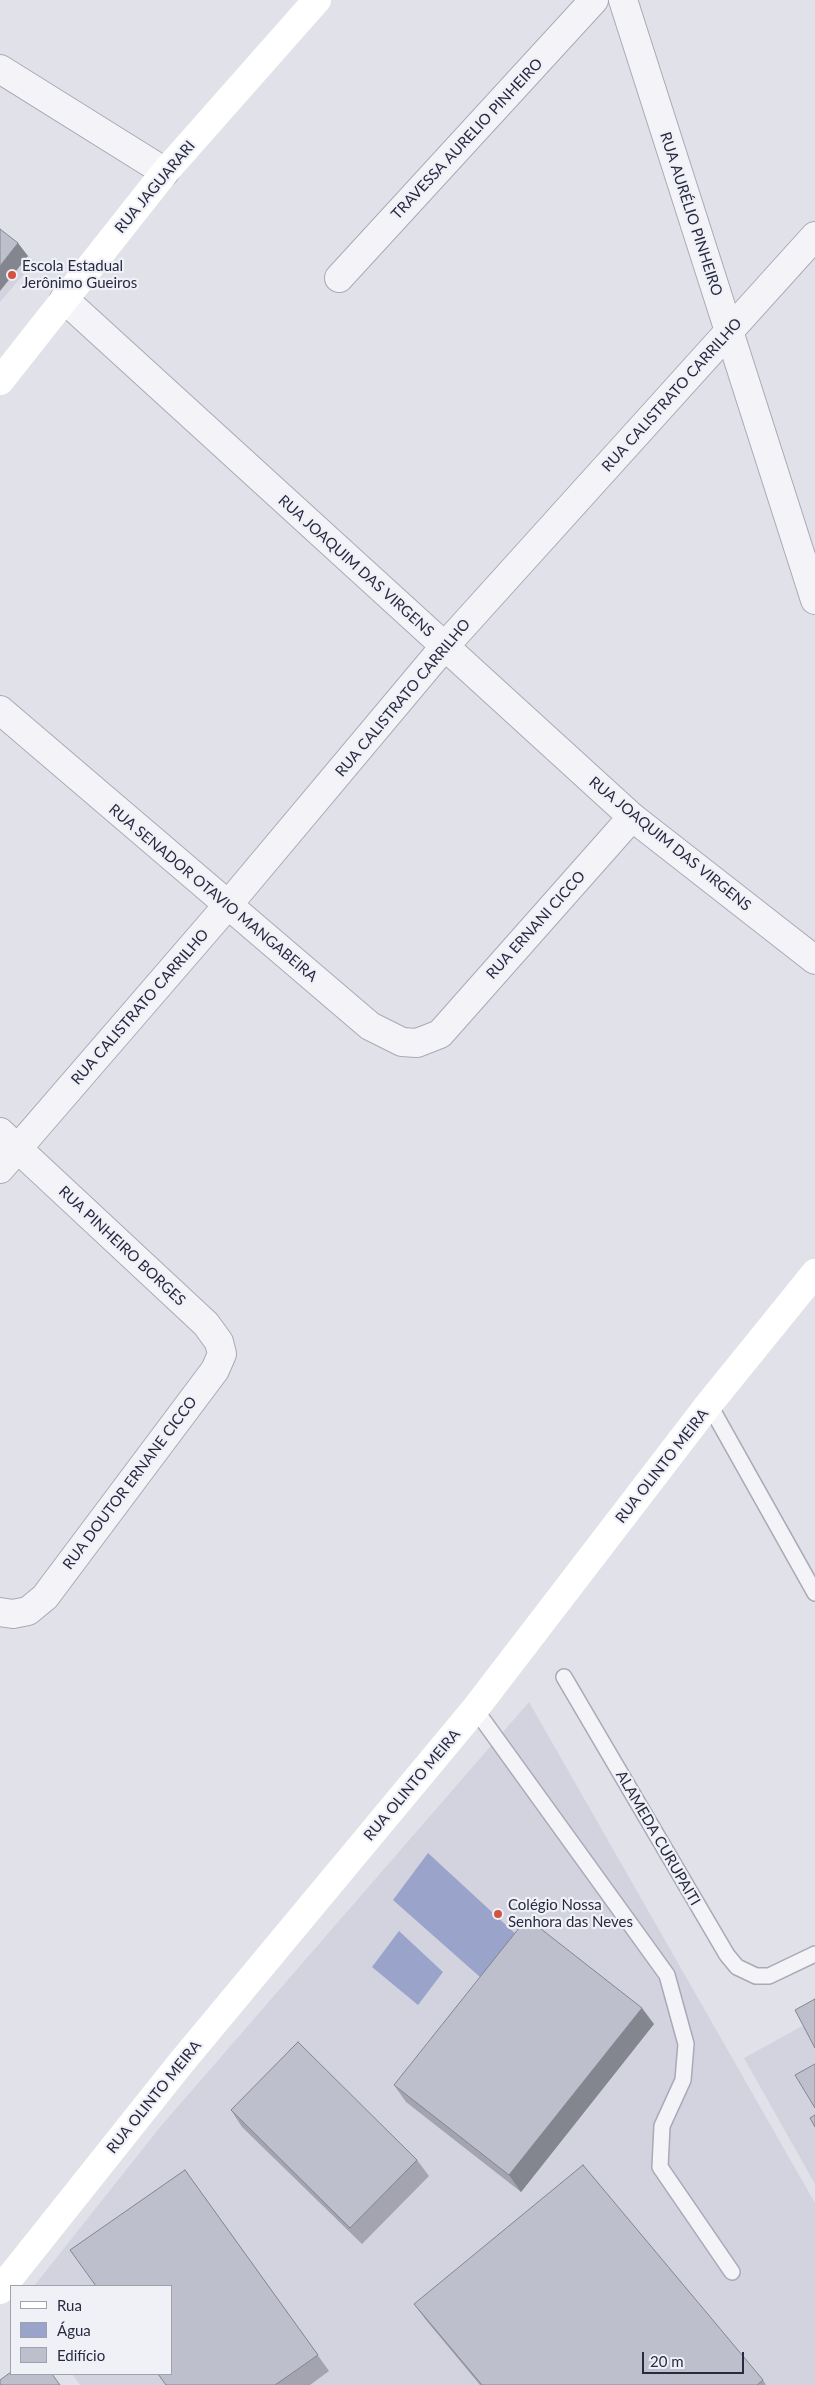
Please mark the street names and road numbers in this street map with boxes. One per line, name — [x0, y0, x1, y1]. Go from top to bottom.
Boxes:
street label: TRAVESSA AURELIO PINHEIRO — [388, 55, 546, 223]
street label: RUA AURÉLIO PINHEIRO — [656, 130, 726, 298]
street label: RUA JAGUARARI — [111, 137, 199, 237]
street label: RUA CALISTRATO CARRILHO — [598, 315, 746, 475]
street label: RUA JOAQUIM DAS VIRGENS — [274, 491, 438, 641]
street label: RUA CALISTRATO CARRILHO — [332, 616, 474, 780]
street label: RUA JOAQUIM DAS VIRGENS — [585, 773, 755, 915]
street label: RUA SENADOR OTAVIO MANGABEIRA — [105, 800, 321, 986]
street label: RUA ERNANI CICCO — [483, 867, 589, 983]
street label: RUA CALISTRATO CARRILHO — [68, 926, 212, 1088]
street label: RUA PINHEIRO BORGES — [55, 1182, 189, 1310]
street label: RUA DOUTOR ERNANE CICCO — [59, 1393, 201, 1573]
street label: RUA OLINTO MEIRA — [612, 1405, 712, 1527]
street label: RUA OLINTO MEIRA — [360, 1726, 464, 1844]
street label: ALAMEDA CURUPAITI — [612, 1767, 704, 1909]
street label: RUA OLINTO MEIRA — [103, 2037, 205, 2157]

